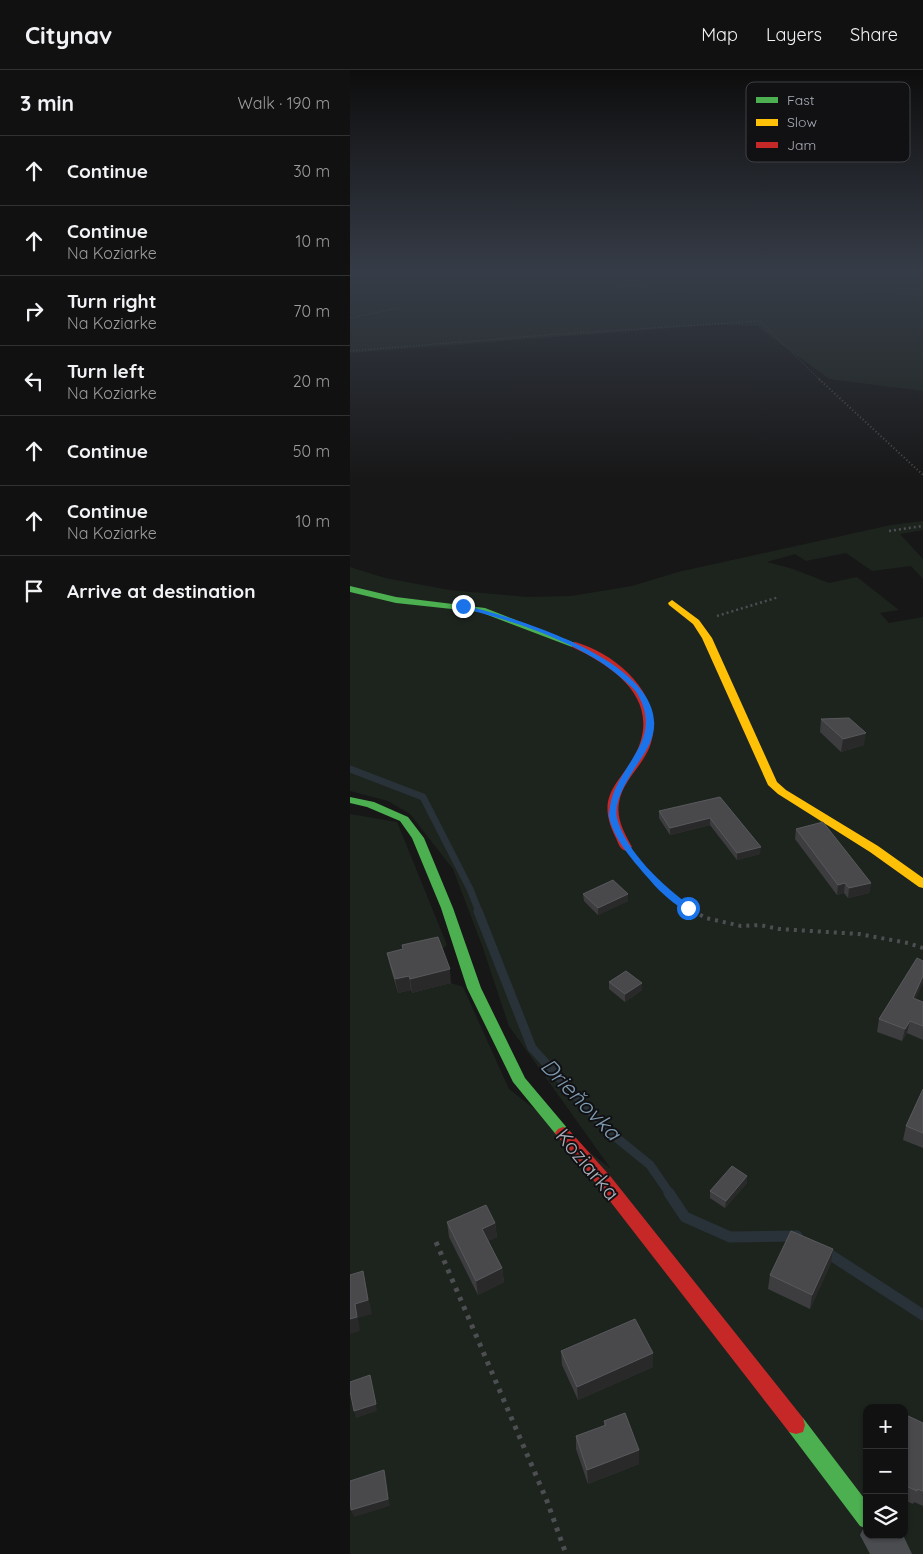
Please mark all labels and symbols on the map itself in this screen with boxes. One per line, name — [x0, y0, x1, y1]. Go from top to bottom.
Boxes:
legend — [746, 82, 910, 162]
text: Fast — [787, 91, 815, 109]
text: Slow — [787, 113, 817, 131]
text: Jam — [787, 136, 816, 154]
route end — [452, 595, 475, 618]
route start — [677, 897, 700, 920]
water label: Drieňovka — [535, 1052, 628, 1147]
street label: Koziarka — [551, 1123, 625, 1205]

